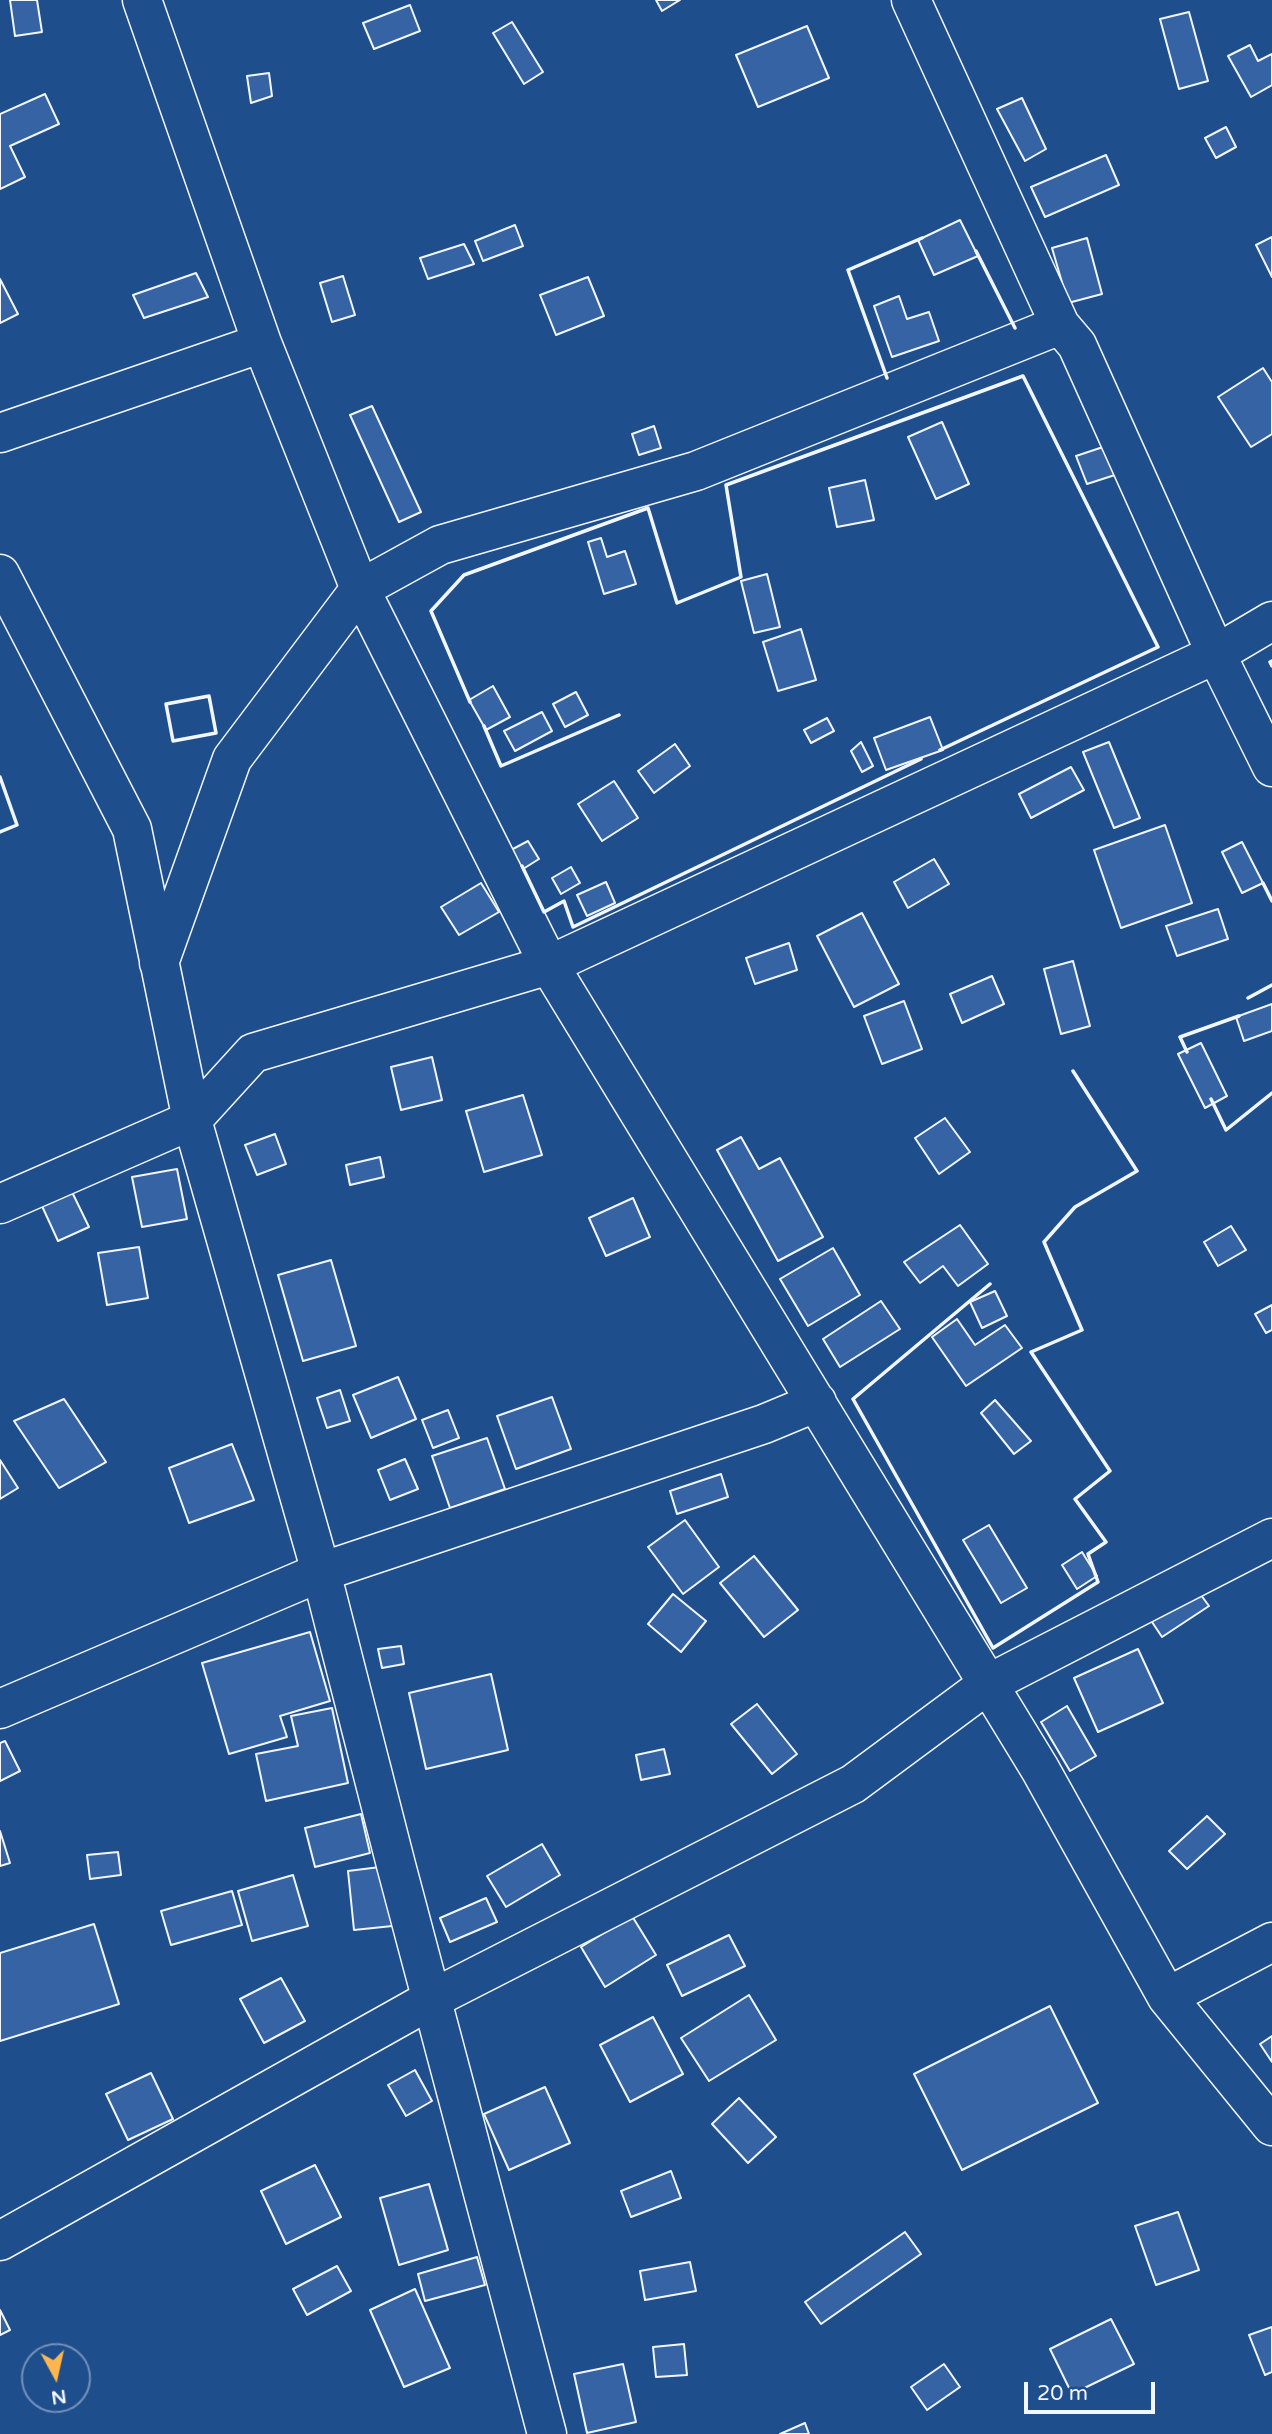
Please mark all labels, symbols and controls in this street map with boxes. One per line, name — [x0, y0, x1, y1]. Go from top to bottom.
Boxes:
north arrow — [21, 2343, 91, 2413]
scale bar — [1027, 2368, 1158, 2412]
text: 20 m — [1037, 2381, 1088, 2406]
text: N — [50, 2385, 68, 2409]

